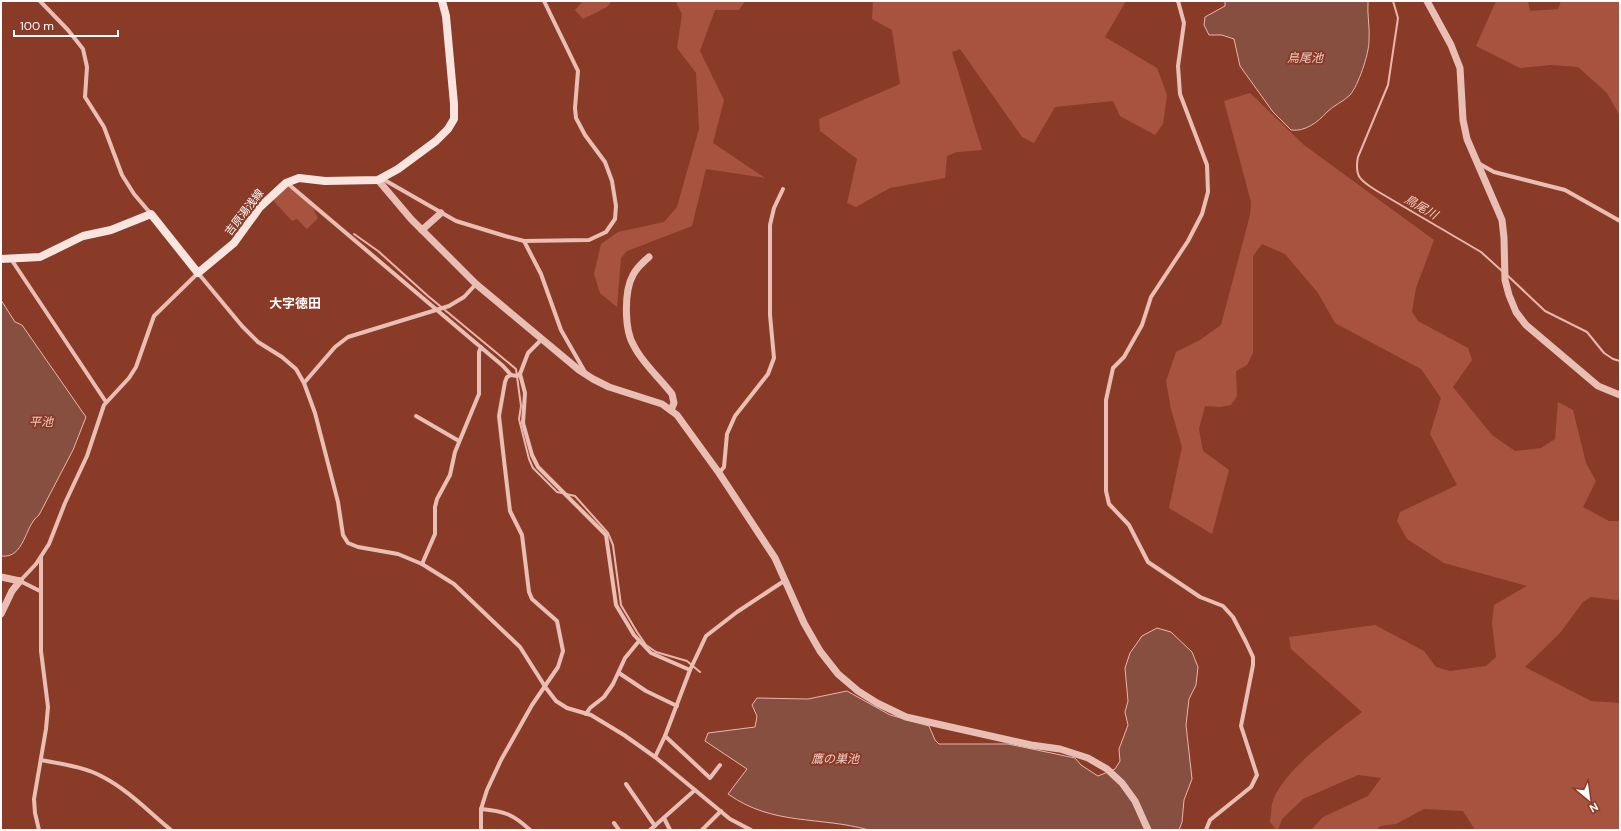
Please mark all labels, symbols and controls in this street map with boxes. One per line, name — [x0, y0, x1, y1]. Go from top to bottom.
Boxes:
scale bar — [14, 12, 118, 38]
text: 100 m — [20, 18, 54, 34]
water label: 鳥尾池 — [1287, 50, 1324, 66]
street label: 吉原湯浅線 — [222, 186, 266, 238]
water label: 鳥尾川 — [1401, 191, 1442, 224]
district label: 大字徳田 — [269, 295, 321, 312]
water label: 平池 — [29, 414, 54, 430]
water label: 鷹の巣池 — [811, 751, 860, 767]
north arrow — [1569, 779, 1609, 819]
text: N — [1587, 800, 1601, 816]

